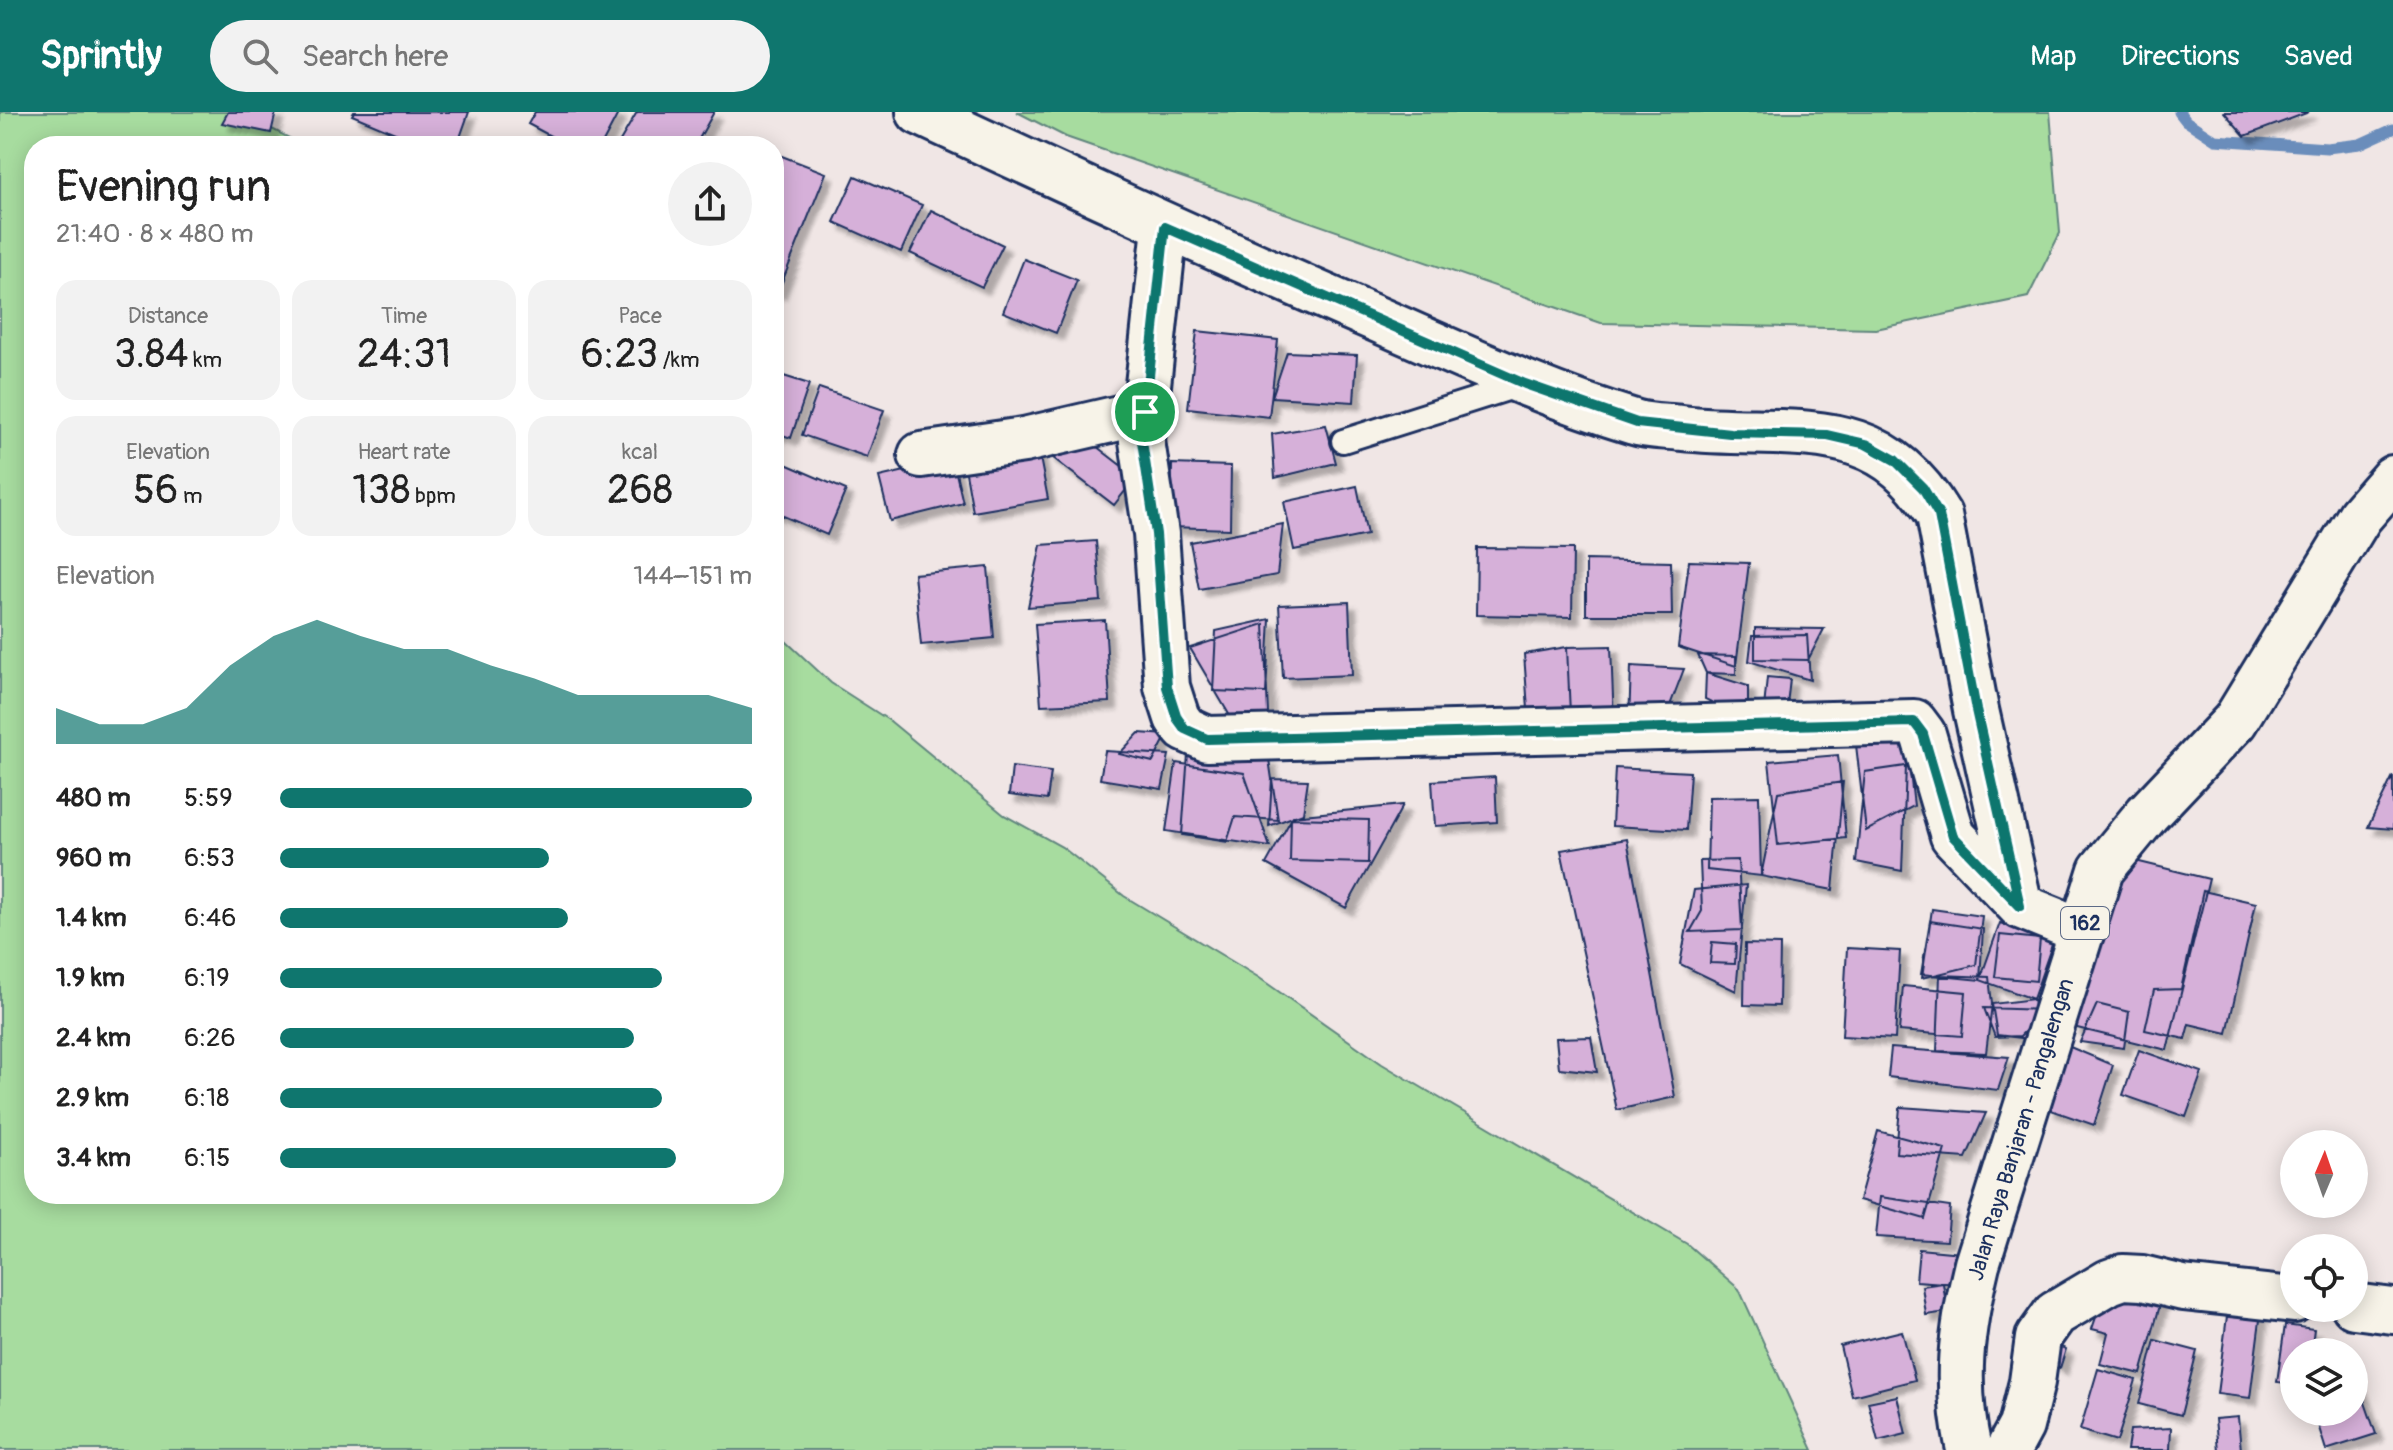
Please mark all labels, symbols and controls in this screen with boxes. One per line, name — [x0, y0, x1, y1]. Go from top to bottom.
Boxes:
search box — [210, 20, 770, 92]
text: Sprintly — [40, 32, 162, 80]
icon: search — [238, 34, 282, 78]
text: Search here — [302, 38, 448, 75]
text: Map — [2030, 39, 2077, 74]
text: Directions — [2121, 39, 2240, 74]
text: Saved — [2284, 39, 2353, 74]
text: Evening run — [56, 160, 271, 215]
button: share — [668, 162, 752, 246]
text: 21:40 · 8 × 480 m — [56, 218, 254, 250]
text: Distance — [128, 302, 208, 330]
text: Time — [381, 302, 427, 330]
text: Pace — [618, 302, 662, 330]
text: 3.84 — [114, 330, 188, 379]
text: 24:31 — [357, 330, 451, 379]
text: 6:23 — [581, 330, 658, 379]
text: km — [188, 346, 222, 374]
text: /km — [658, 346, 699, 374]
pin — [1111, 378, 1179, 446]
icon: arrive — [1123, 390, 1167, 434]
text: Elevation — [126, 438, 210, 466]
text: Heart rate — [358, 438, 450, 466]
text: kcal — [622, 438, 658, 466]
text: 56 — [133, 466, 178, 515]
text: 138 — [352, 466, 410, 515]
text: 268 — [607, 466, 673, 515]
text: m — [178, 482, 203, 510]
text: bpm — [410, 482, 456, 510]
text: Elevation — [56, 560, 155, 592]
text: 144–151 m — [633, 560, 752, 592]
text: 480 m — [56, 782, 131, 814]
text: 5:59 — [184, 782, 233, 814]
text: 960 m — [56, 842, 131, 874]
text: 6:53 — [184, 842, 235, 874]
text: 1.4 km — [56, 902, 127, 934]
text: 6:46 — [184, 902, 236, 934]
road number: 162 — [2061, 907, 2109, 939]
text: 1.9 km — [56, 962, 125, 994]
text: 6:19 — [184, 962, 230, 994]
street label: Jalan Raya Banjaran - Pangalengan — [1962, 975, 2080, 1284]
text: 2.4 km — [56, 1022, 131, 1054]
text: 6:26 — [184, 1022, 236, 1054]
text: 2.9 km — [56, 1082, 129, 1114]
text: 6:18 — [184, 1082, 229, 1114]
north arrow — [2280, 1130, 2368, 1218]
map controls — [2280, 1130, 2368, 1426]
text: 3.4 km — [56, 1142, 131, 1174]
text: 6:15 — [184, 1142, 230, 1174]
button: locate — [2280, 1234, 2368, 1322]
button: layers — [2280, 1338, 2368, 1426]

